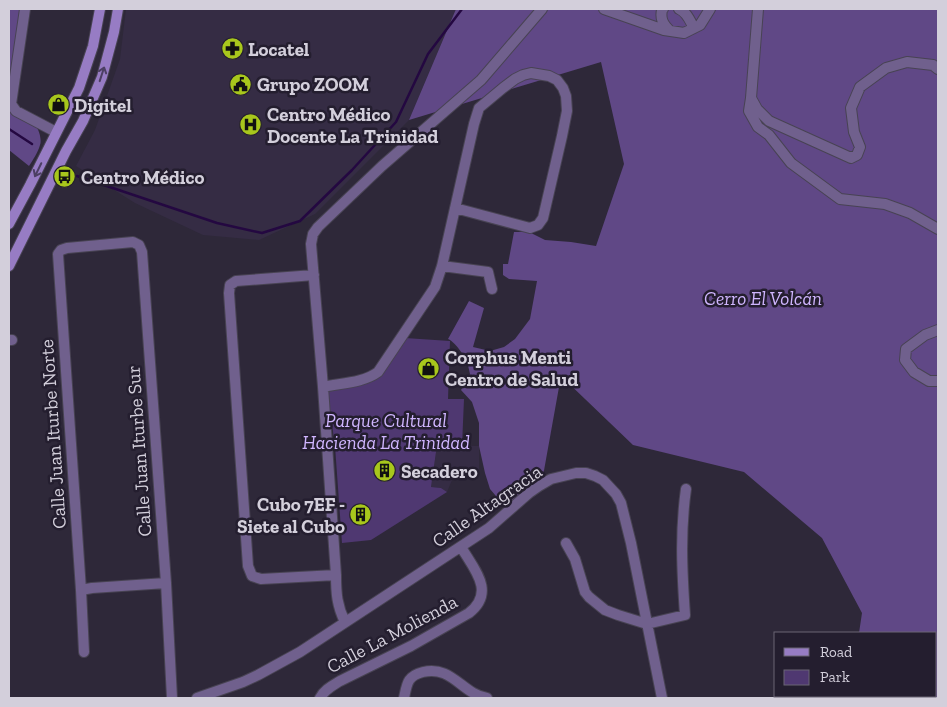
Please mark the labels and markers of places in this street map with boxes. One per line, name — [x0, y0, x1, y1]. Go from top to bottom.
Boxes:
pharmacy icon: Locatel — [220, 37, 244, 61]
place label: Locatel — [248, 38, 310, 61]
public building icon: Grupo ZOOM — [229, 72, 253, 96]
place label: Grupo ZOOM — [257, 73, 369, 96]
shop icon: Digitel — [46, 93, 70, 117]
place label: Digitel — [74, 94, 132, 117]
place label: Centro Médico Docente La Trinidad — [267, 103, 438, 148]
hospital icon: Centro Médico Docente La Trinidad — [239, 113, 263, 137]
bus stop icon: Centro Médico — [53, 165, 77, 189]
place label: Centro Médico — [81, 166, 204, 189]
place label: Corphus Menti Centro de Salud — [445, 346, 578, 391]
shop icon: Corphus Menti Centro de Salud — [417, 356, 441, 380]
building icon: Secadero — [373, 459, 397, 483]
place label: Secadero — [401, 460, 478, 483]
place label: Cubo 7EF - Siete al Cubo — [237, 493, 345, 538]
building icon: Cubo 7EF - Siete al Cubo — [349, 503, 373, 527]

